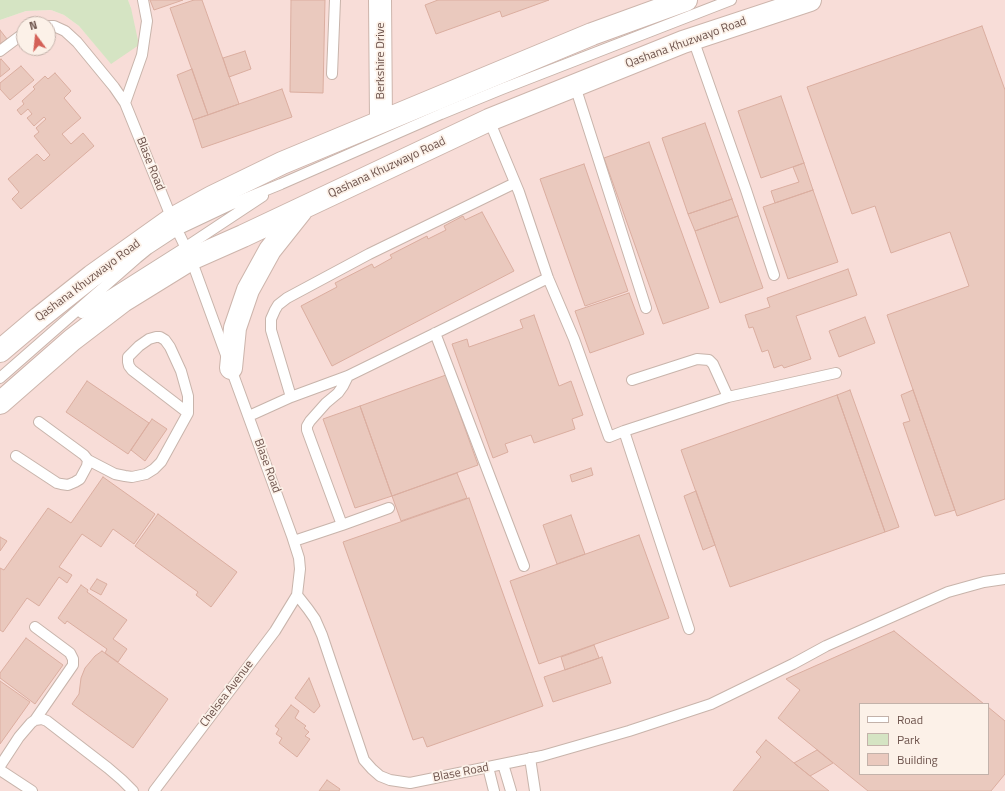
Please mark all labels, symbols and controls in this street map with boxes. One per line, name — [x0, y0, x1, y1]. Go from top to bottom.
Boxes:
street label: Qashana Khuzwayo Road — [623, 14, 749, 72]
north arrow — [16, 16, 56, 56]
text: N — [27, 17, 39, 34]
street label: Berkshire Drive — [374, 23, 388, 99]
street label: Qashana Khuzwayo Road — [326, 134, 448, 202]
street label: Blase Road — [133, 135, 167, 193]
street label: Qashana Khuzwayo Road — [33, 237, 143, 325]
street label: Blase Road — [251, 437, 283, 495]
street label: Chelsea Avenue — [197, 658, 257, 730]
legend — [859, 703, 989, 775]
text: Road — [897, 710, 923, 729]
text: Park — [897, 730, 920, 749]
text: Building — [897, 750, 938, 769]
street label: Blase Road — [432, 761, 490, 785]

